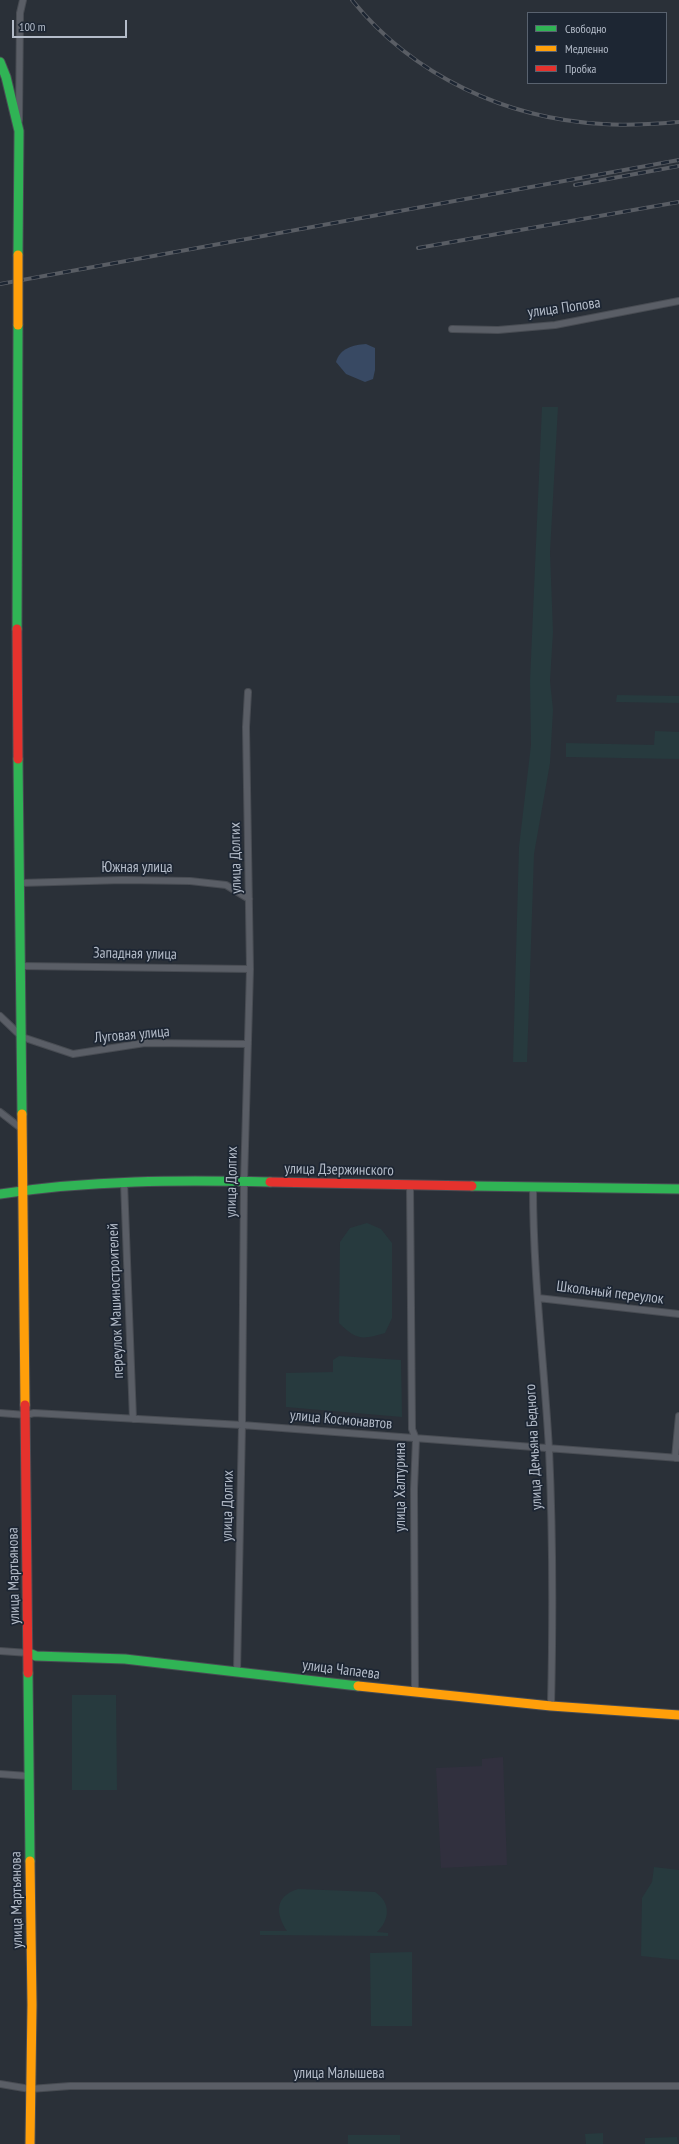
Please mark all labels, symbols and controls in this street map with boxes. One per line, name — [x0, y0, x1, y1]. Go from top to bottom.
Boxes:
scale bar — [14, 12, 129, 38]
legend — [527, 12, 667, 84]
text: 100 m — [19, 19, 46, 34]
text: Свободно — [565, 21, 607, 36]
text: Медленно — [565, 41, 608, 56]
text: Пробка — [565, 61, 596, 76]
street label: улица Попова — [526, 294, 602, 322]
street label: улица Долгих — [226, 822, 246, 894]
street label: Южная улица — [101, 859, 173, 877]
street label: Западная улица — [93, 944, 177, 964]
street label: Луговая улица — [94, 1023, 170, 1047]
street label: улица Долгих — [222, 1146, 242, 1218]
street label: улица Дзержинского — [284, 1160, 394, 1180]
street label: переулок Машиностроителей — [104, 1223, 128, 1379]
street label: Школьный переулок — [555, 1278, 665, 1308]
street label: улица Демьяна Бедного — [522, 1384, 546, 1510]
street label: улица Космонавтов — [289, 1407, 393, 1433]
street label: улица Халтурина — [392, 1442, 410, 1532]
street label: улица Долгих — [218, 1470, 238, 1542]
street label: улица Мартьянова — [4, 1527, 24, 1625]
street label: улица Чапаева — [301, 1656, 381, 1684]
street label: улица Мартьянова — [7, 1851, 27, 1949]
street label: улица Малышева — [294, 2065, 384, 2083]

